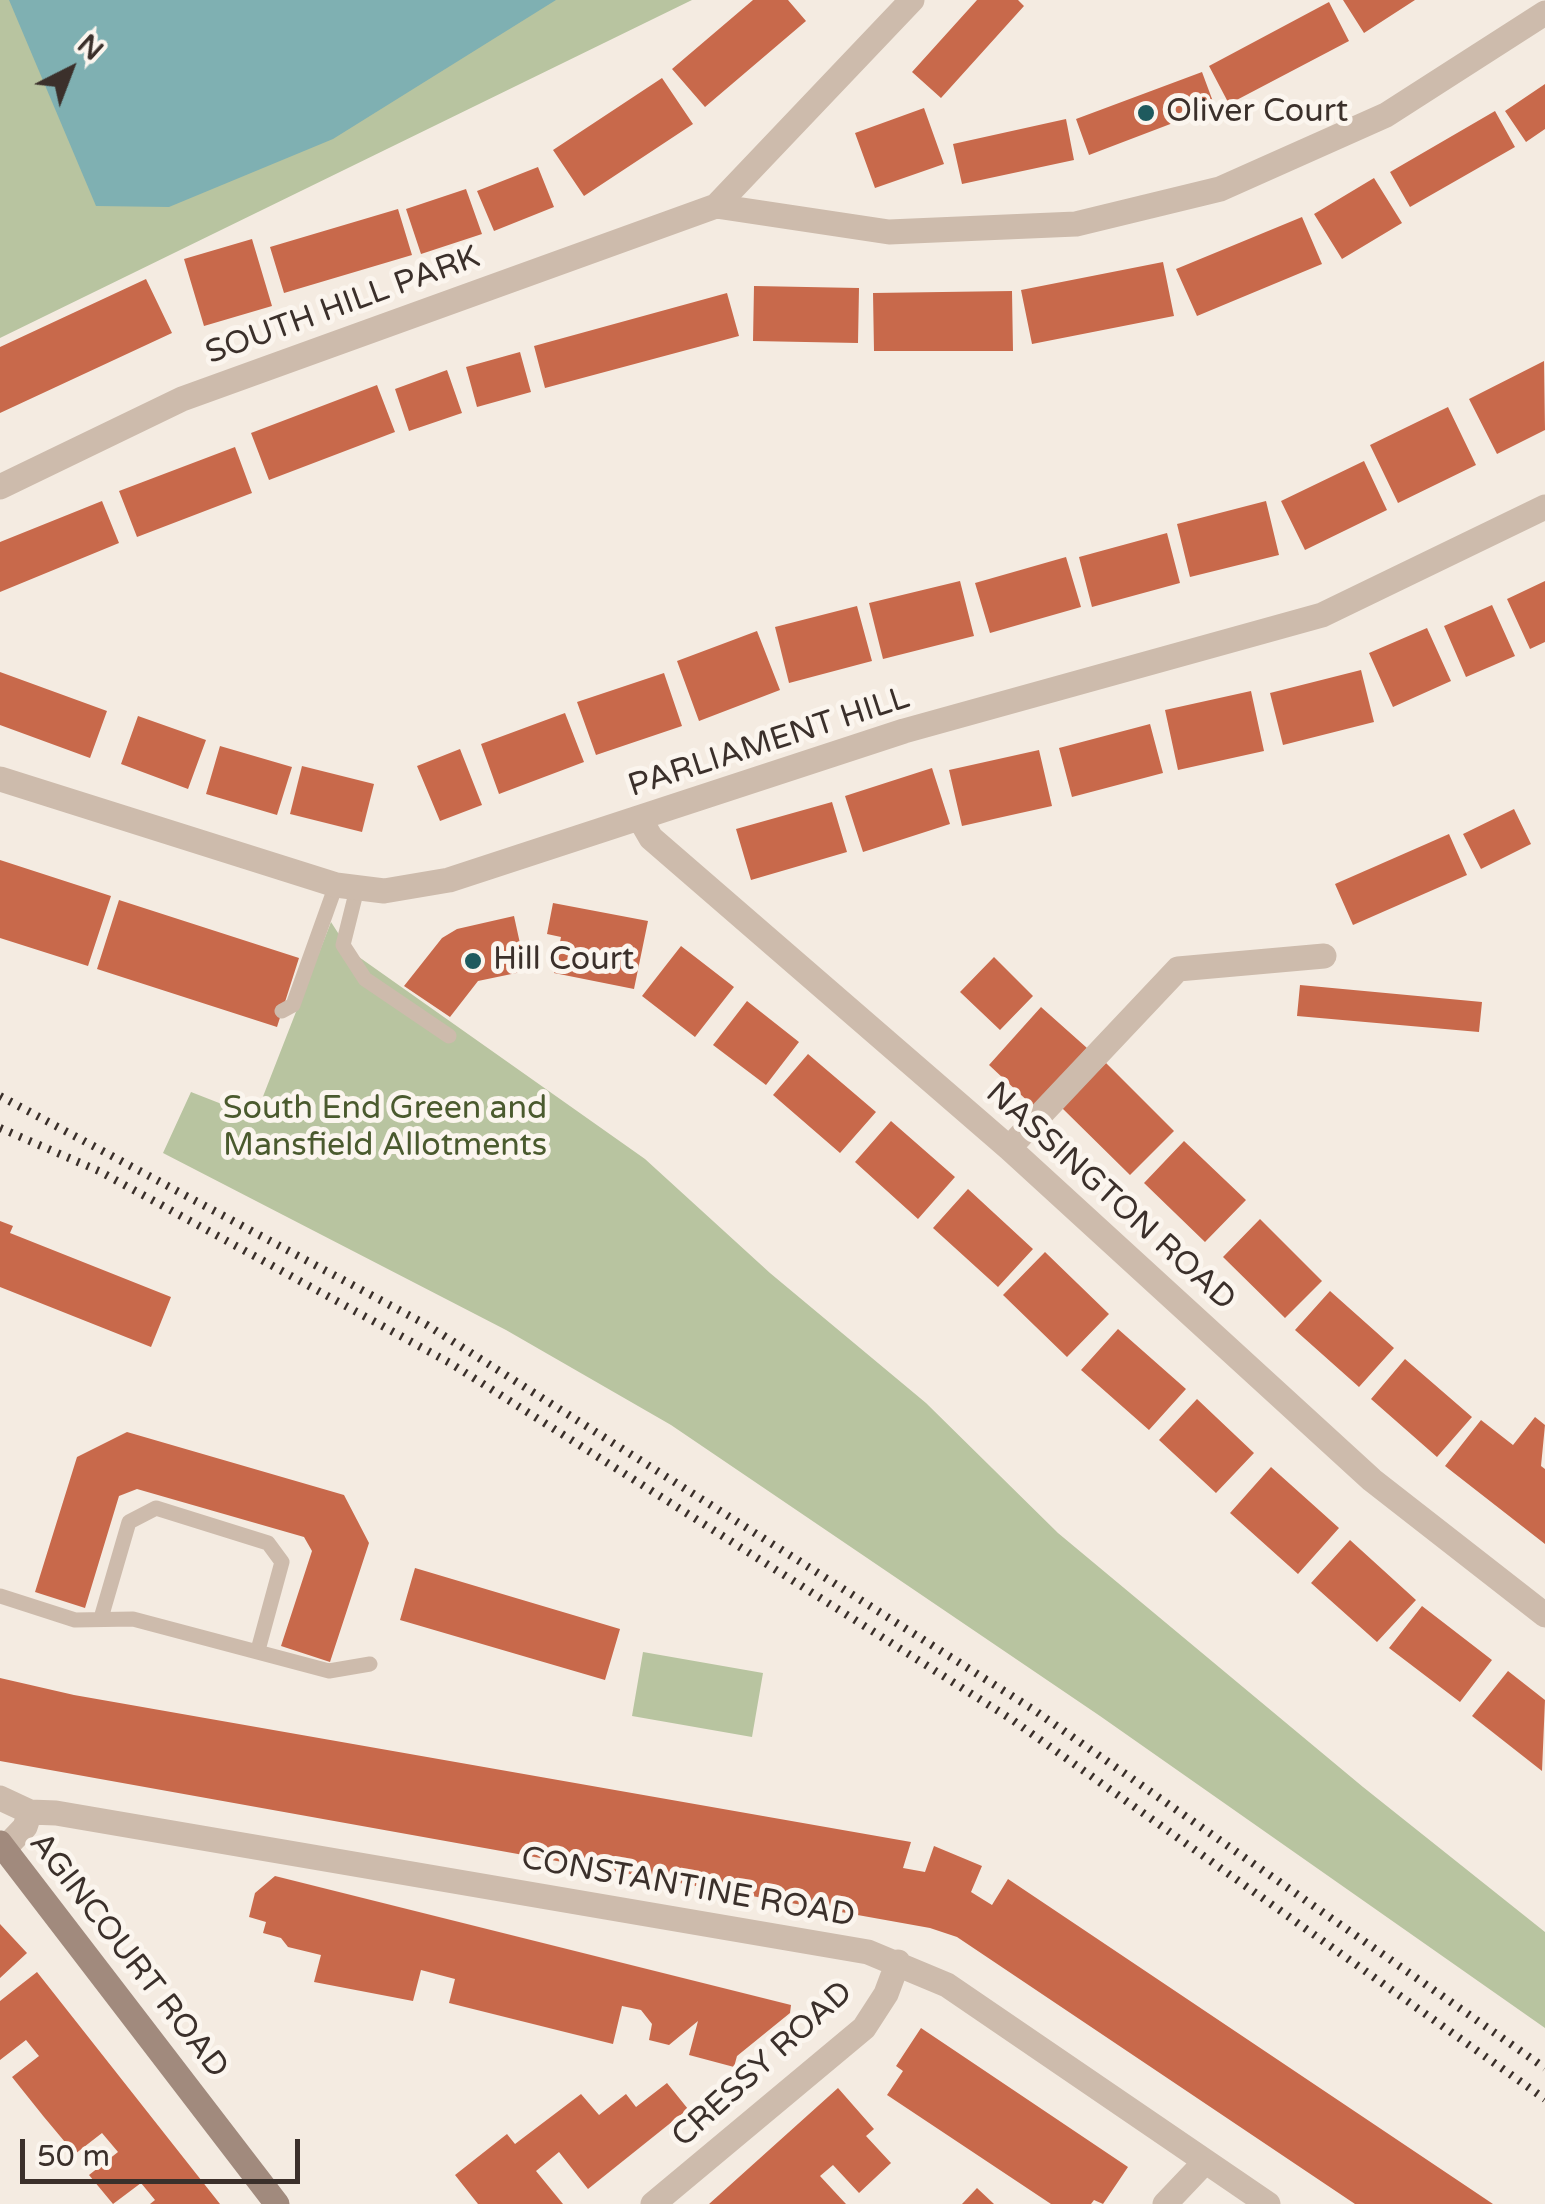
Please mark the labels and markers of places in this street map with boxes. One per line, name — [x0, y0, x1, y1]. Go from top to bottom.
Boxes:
place label: Oliver Court — [1166, 94, 1348, 132]
marker: Oliver Court — [1135, 102, 1157, 124]
place label: Hill Court — [493, 942, 634, 980]
marker: Hill Court — [462, 950, 484, 972]

